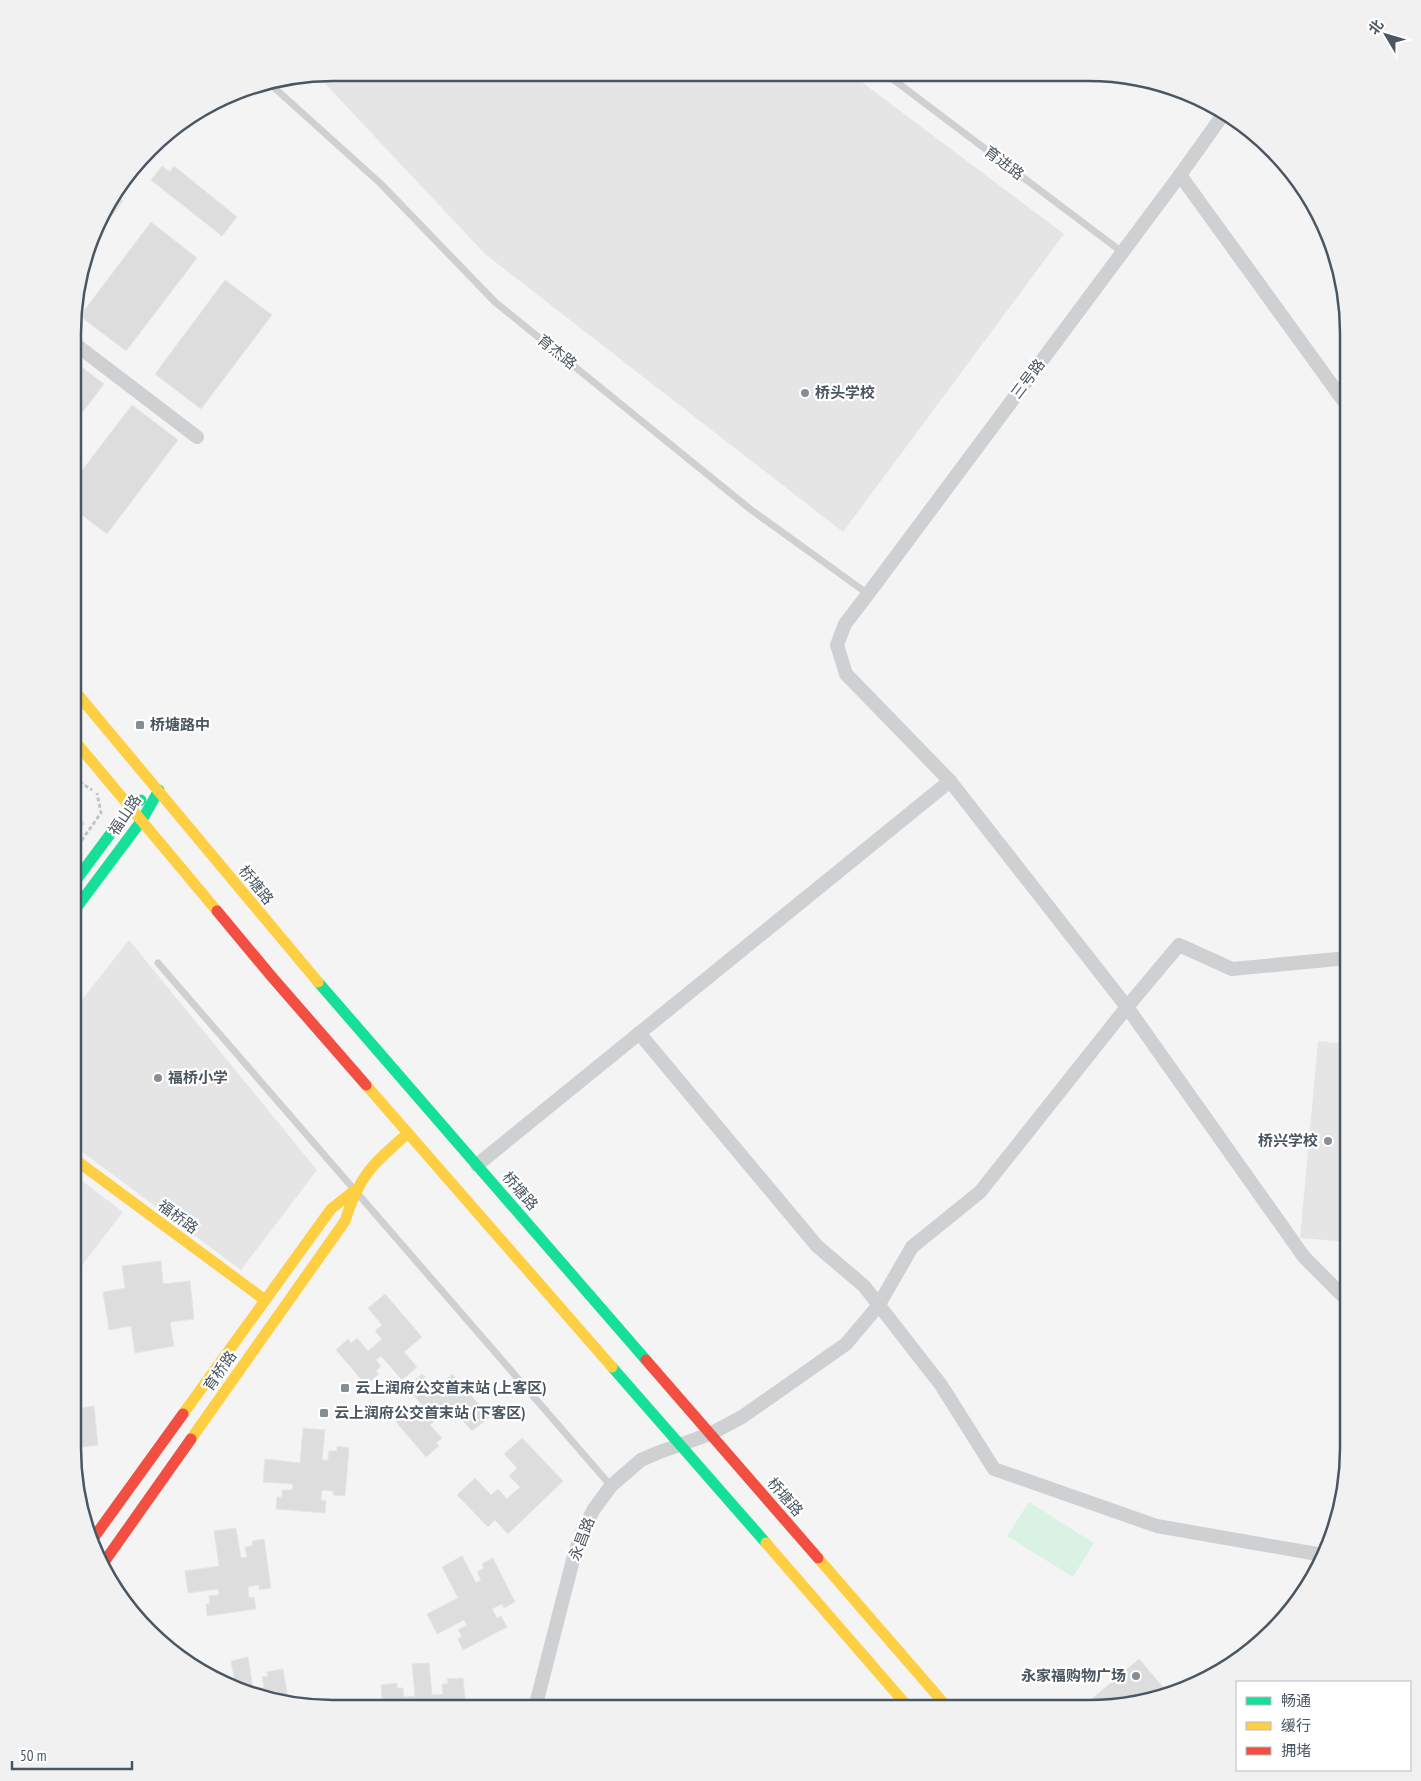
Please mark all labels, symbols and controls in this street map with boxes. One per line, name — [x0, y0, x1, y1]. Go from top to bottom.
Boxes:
north arrow — [1361, 10, 1411, 60]
text: 北 — [1364, 16, 1387, 38]
street label: 育进路 — [981, 141, 1028, 184]
street label: 育杰路 — [534, 330, 581, 373]
street label: 三号路 — [1006, 355, 1049, 402]
place label: 桥头学校 — [815, 383, 875, 402]
marker: 桥头学校 — [799, 387, 811, 399]
place label: 桥塘路中 — [150, 715, 210, 734]
marker: 桥塘路中 — [134, 719, 146, 731]
street label: 福山路 — [104, 791, 145, 839]
street label: 桥塘路 — [235, 861, 278, 908]
place label: 福桥小学 — [168, 1068, 228, 1087]
marker: 福桥小学 — [152, 1072, 164, 1084]
place label: 桥兴学校 — [1258, 1131, 1318, 1150]
marker: 桥兴学校 — [1322, 1135, 1334, 1147]
street label: 桥塘路 — [498, 1167, 542, 1214]
street label: 福桥路 — [155, 1196, 202, 1238]
street label: 育桥路 — [199, 1347, 240, 1395]
place label: 云上润府公交首末站 (上客区) — [355, 1378, 546, 1397]
marker: 云上润府公交首末站 (上客区) — [339, 1382, 351, 1394]
place label: 云上润府公交首末站 (下客区) — [334, 1403, 525, 1422]
marker: 云上润府公交首末站 (下客区) — [318, 1407, 330, 1419]
street label: 桥塘路 — [763, 1473, 807, 1520]
street label: 永昌路 — [565, 1514, 598, 1563]
place label: 永家福购物广场 — [1021, 1666, 1126, 1685]
marker: 永家福购物广场 — [1130, 1670, 1142, 1682]
legend — [1236, 1681, 1411, 1771]
text: 畅通 — [1281, 1691, 1311, 1710]
text: 缓行 — [1281, 1716, 1311, 1735]
scale bar — [12, 1738, 132, 1770]
text: 拥堵 — [1281, 1741, 1311, 1760]
text: 50 m — [20, 1746, 46, 1765]

